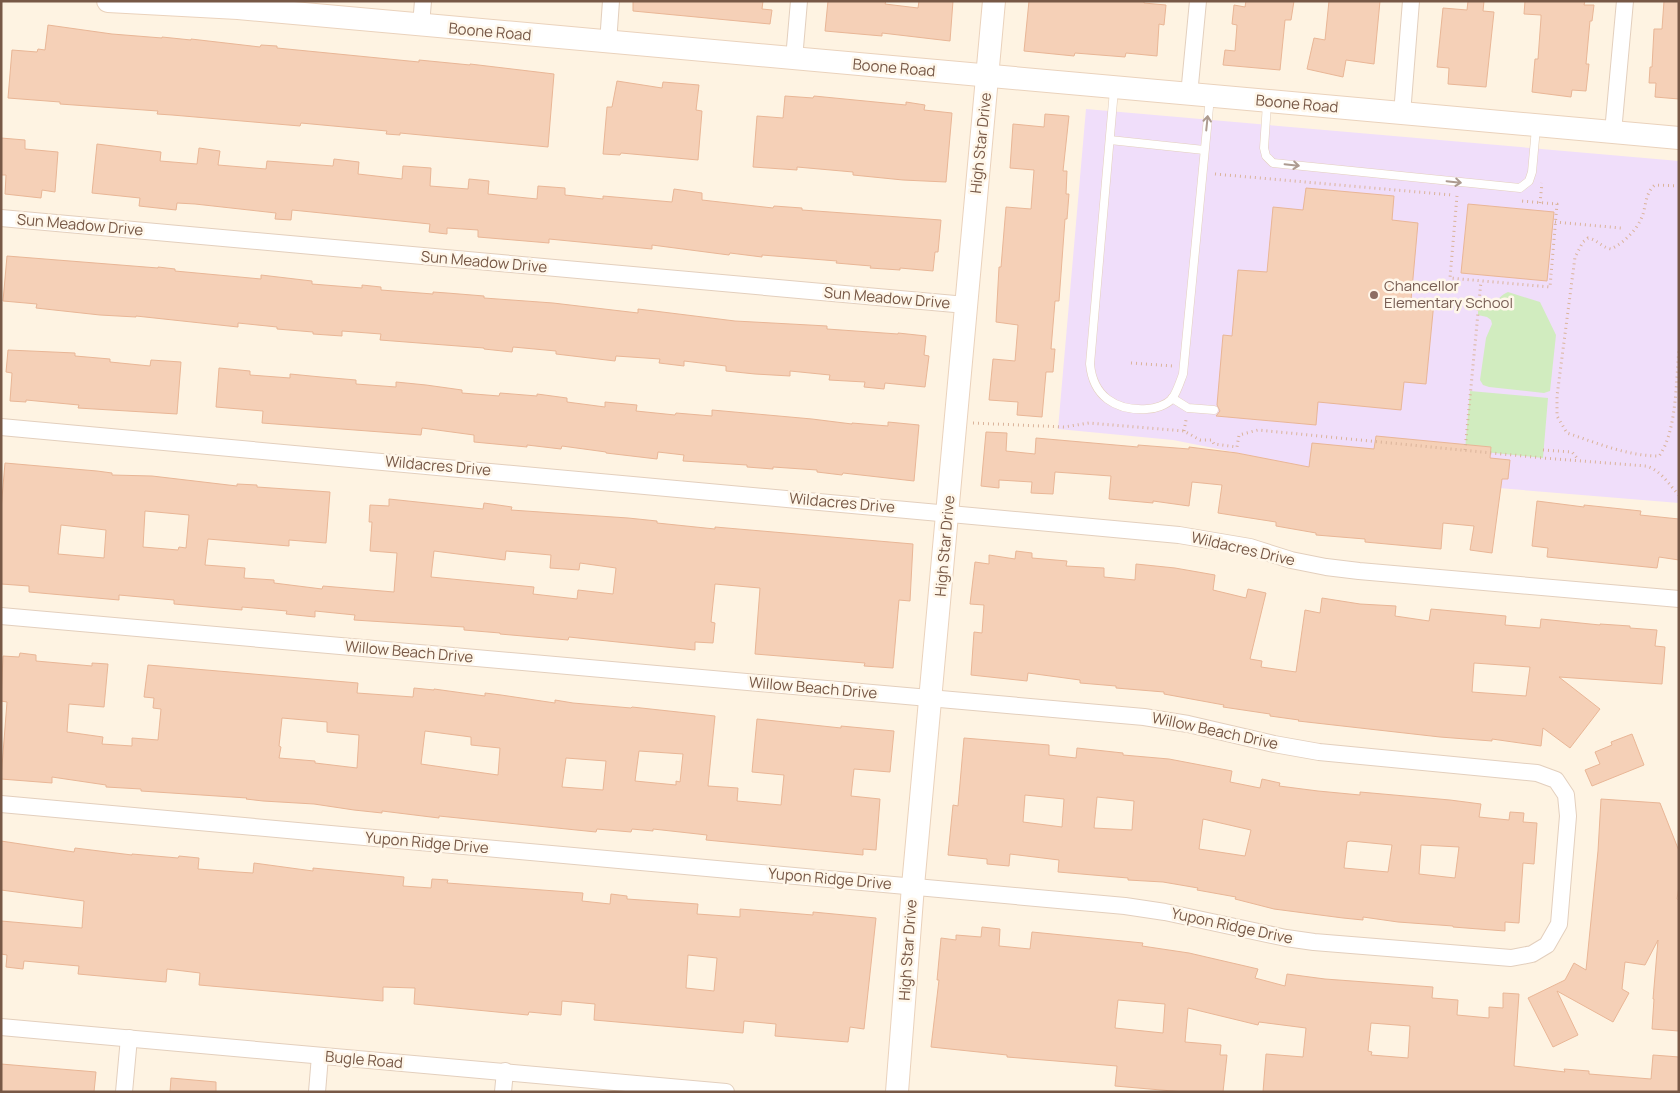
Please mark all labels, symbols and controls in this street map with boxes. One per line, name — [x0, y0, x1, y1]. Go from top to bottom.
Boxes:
street label: Boone Road — [448, 17, 532, 46]
street label: Boone Road — [852, 53, 936, 82]
street label: Boone Road — [1255, 89, 1339, 118]
street label: High Star Drive — [965, 91, 996, 195]
one-way arrow — [1202, 115, 1212, 131]
one-way arrow — [1284, 160, 1300, 169]
one-way arrow — [1445, 177, 1461, 186]
street label: Sun Meadow Drive — [16, 209, 144, 241]
street label: Sun Meadow Drive — [420, 246, 548, 278]
place label: Chancellor Elementary School — [1384, 275, 1513, 313]
street label: Sun Meadow Drive — [823, 282, 951, 314]
marker: Chancellor Elementary School — [1368, 289, 1380, 301]
street label: Wildacres Drive — [384, 450, 492, 481]
street label: Wildacres Drive — [788, 487, 896, 518]
street label: High Star Drive — [930, 494, 959, 597]
street label: Wildacres Drive — [1189, 526, 1297, 571]
street label: Willow Beach Drive — [344, 635, 474, 668]
street label: Willow Beach Drive — [748, 671, 878, 704]
street label: Willow Beach Drive — [1150, 707, 1280, 754]
street label: Yupon Ridge Drive — [364, 827, 490, 858]
street label: Yupon Ridge Drive — [767, 863, 893, 894]
street label: High Star Drive — [893, 898, 922, 1001]
street label: Yupon Ridge Drive — [1169, 902, 1295, 949]
street label: Bugle Road — [324, 1046, 404, 1073]

